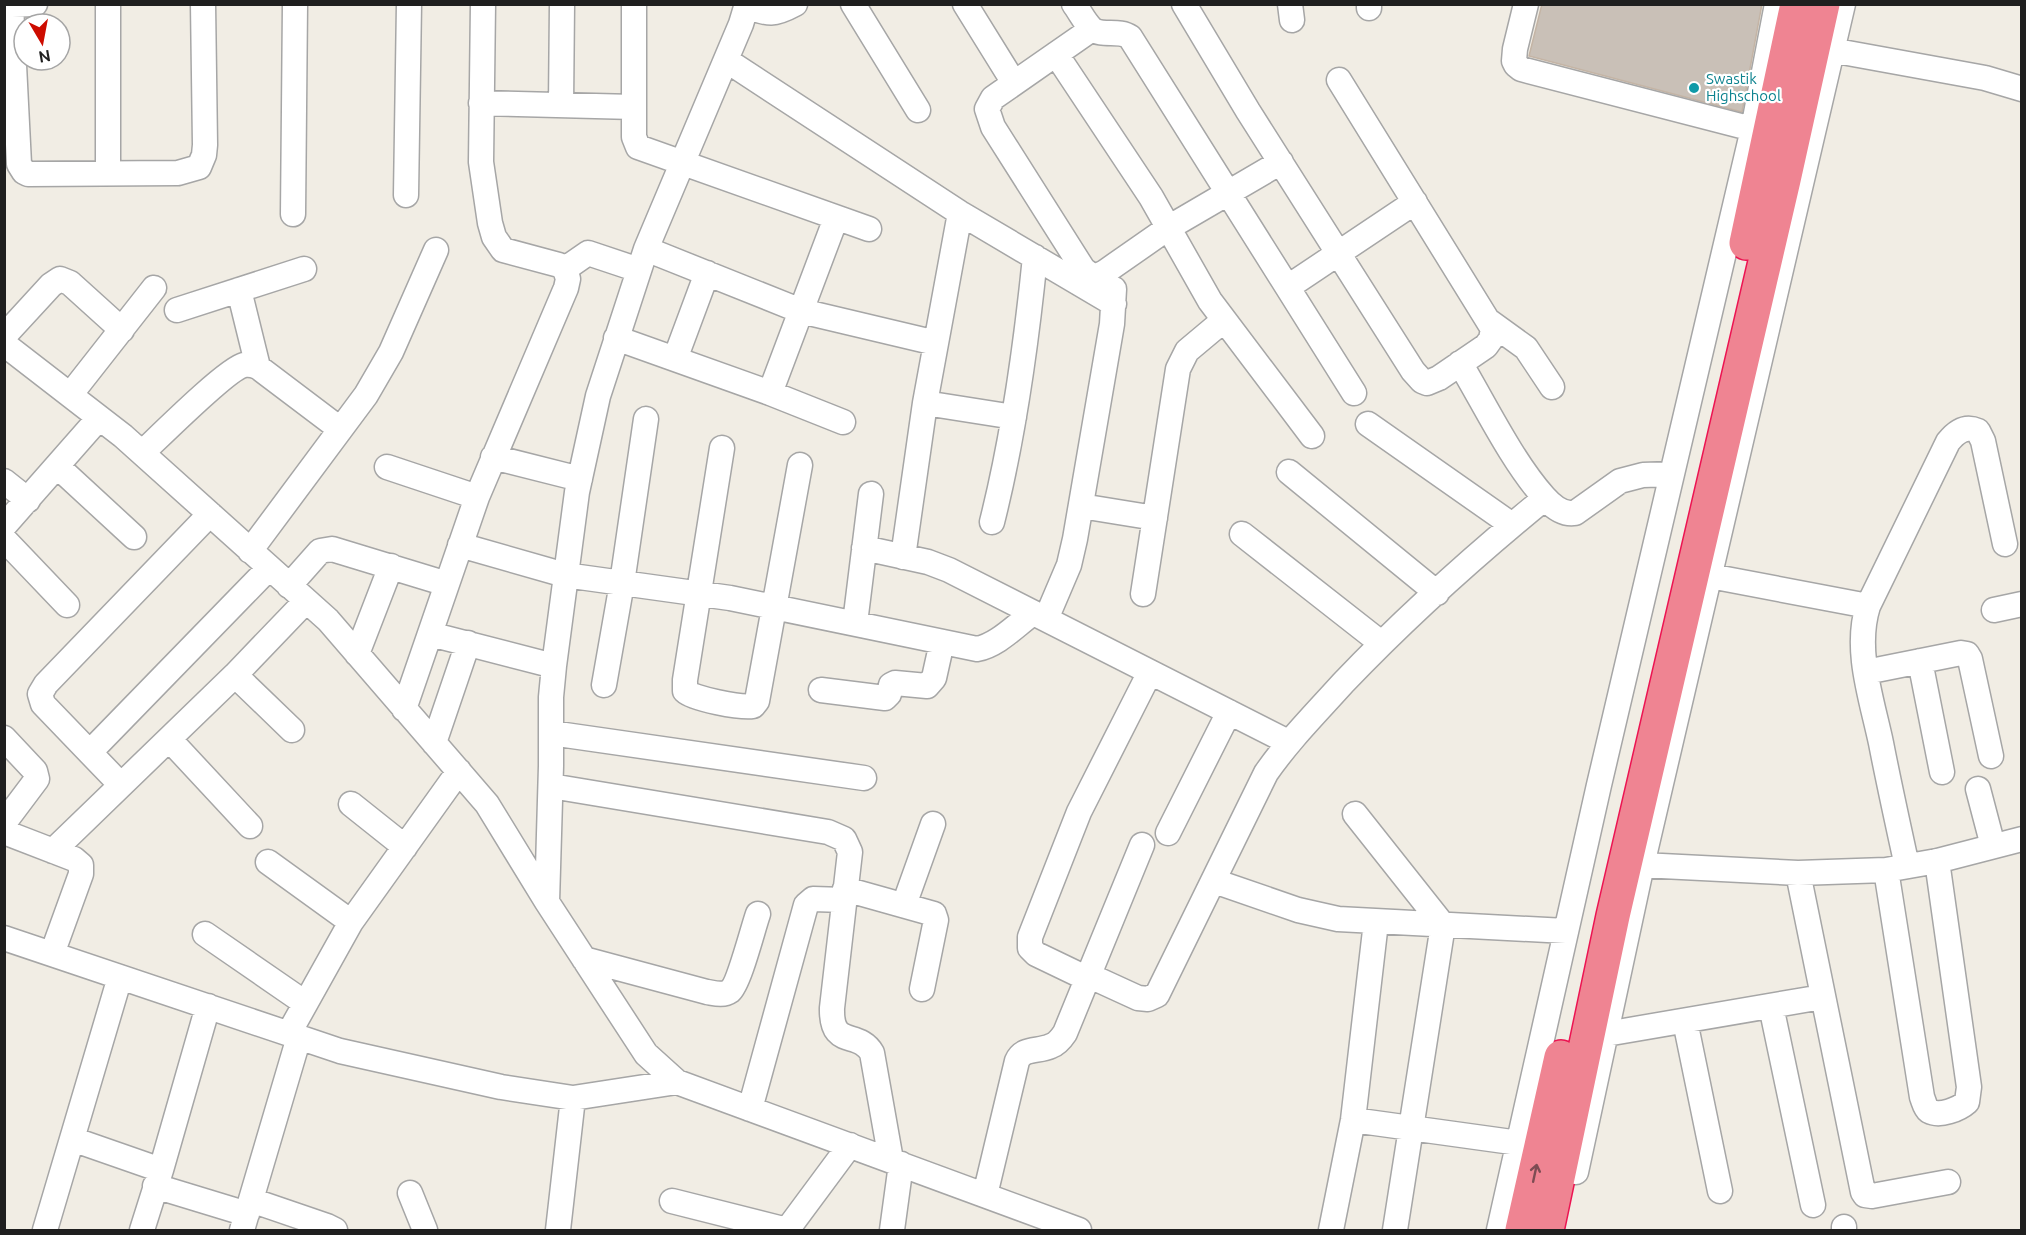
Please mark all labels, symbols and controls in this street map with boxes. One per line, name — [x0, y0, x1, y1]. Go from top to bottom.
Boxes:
north arrow — [12, 12, 72, 72]
text: N — [37, 47, 52, 67]
place label: Swastik Highschool — [1706, 70, 1781, 104]
marker: Swastik Highschool — [1687, 81, 1701, 95]
one-way arrow — [1529, 1164, 1541, 1183]

